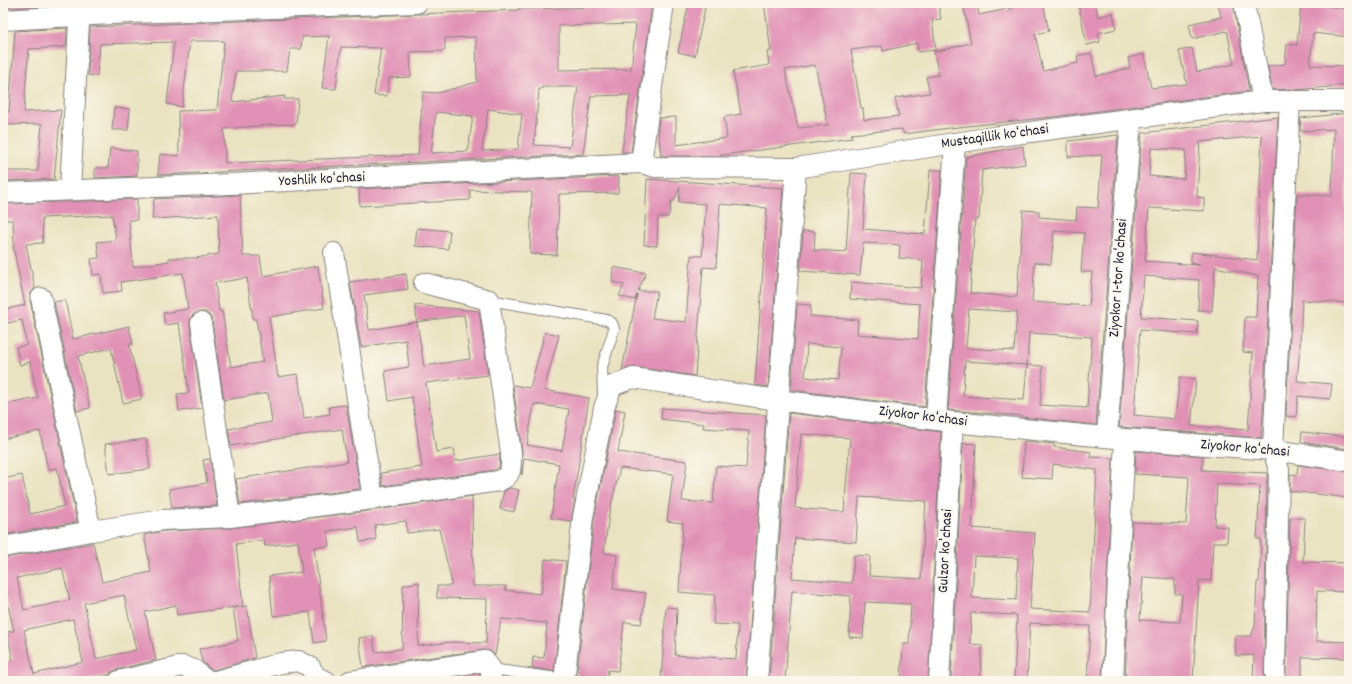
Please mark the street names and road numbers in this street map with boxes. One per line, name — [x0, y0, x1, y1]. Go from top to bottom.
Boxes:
street label: Mustaqillik koʻchasi — [940, 119, 1050, 155]
street label: Yoshlik koʻchasi — [278, 167, 366, 193]
street label: Ziyokor 1-tor koʻchasi — [1104, 218, 1134, 338]
street label: Ziyokor koʻchasi — [877, 401, 969, 433]
street label: Ziyokor koʻchasi — [1200, 434, 1291, 464]
street label: Gulzor koʻchasi — [933, 508, 959, 594]

